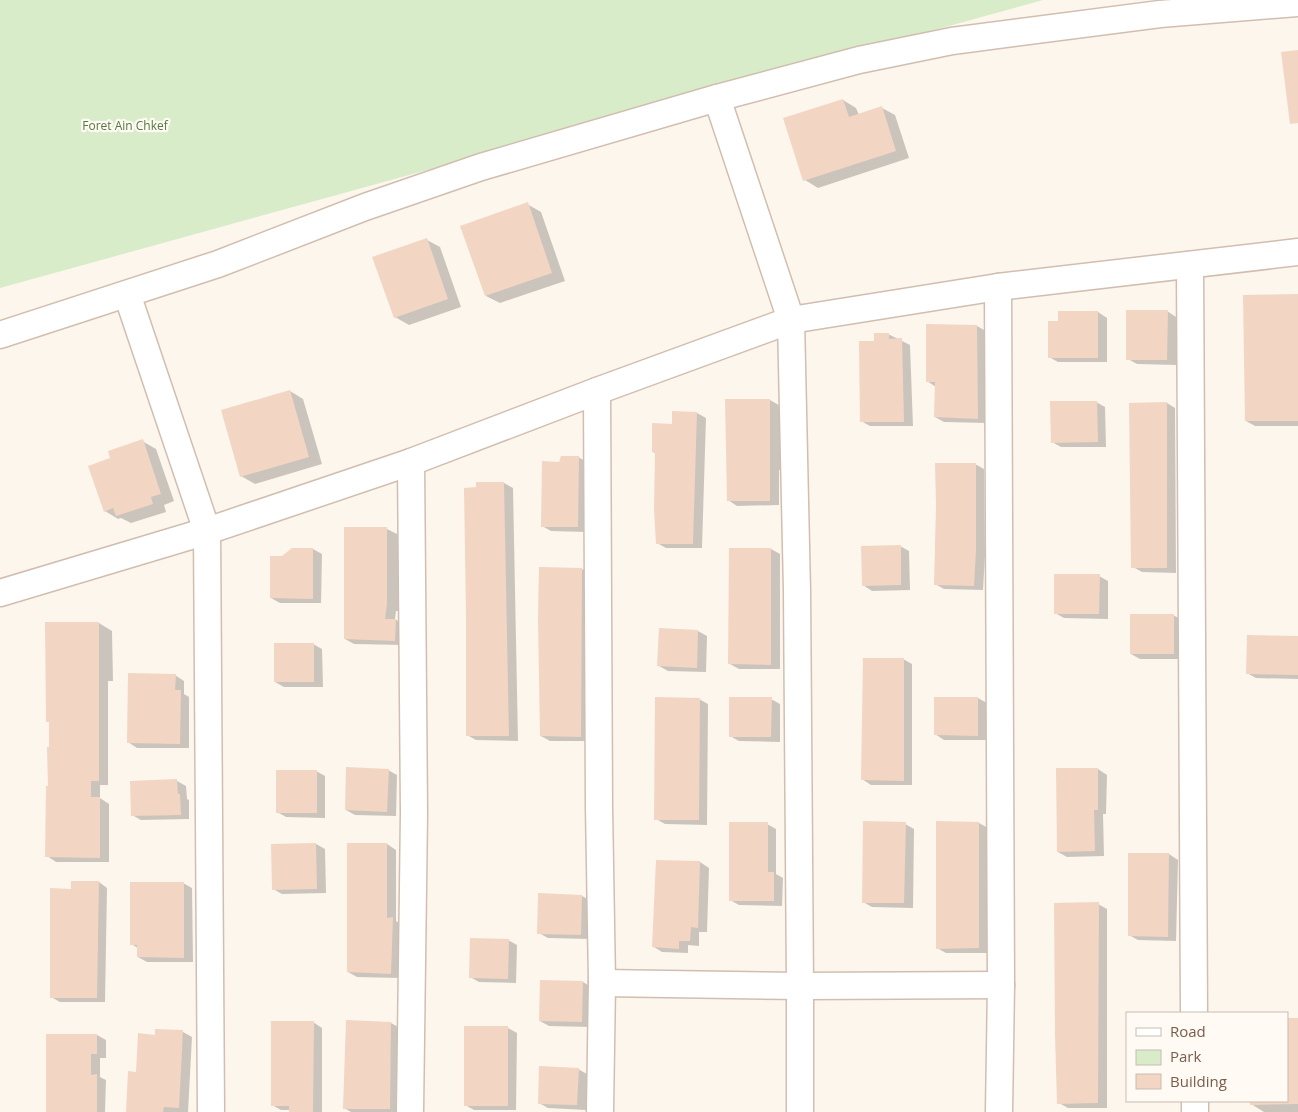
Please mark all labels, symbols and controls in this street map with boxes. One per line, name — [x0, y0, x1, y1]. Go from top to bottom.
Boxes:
park label: Foret Ain Chkef — [82, 117, 169, 134]
legend — [1126, 1012, 1288, 1102]
text: Road — [1170, 1021, 1206, 1041]
text: Park — [1170, 1046, 1201, 1066]
text: Building — [1170, 1071, 1227, 1091]

